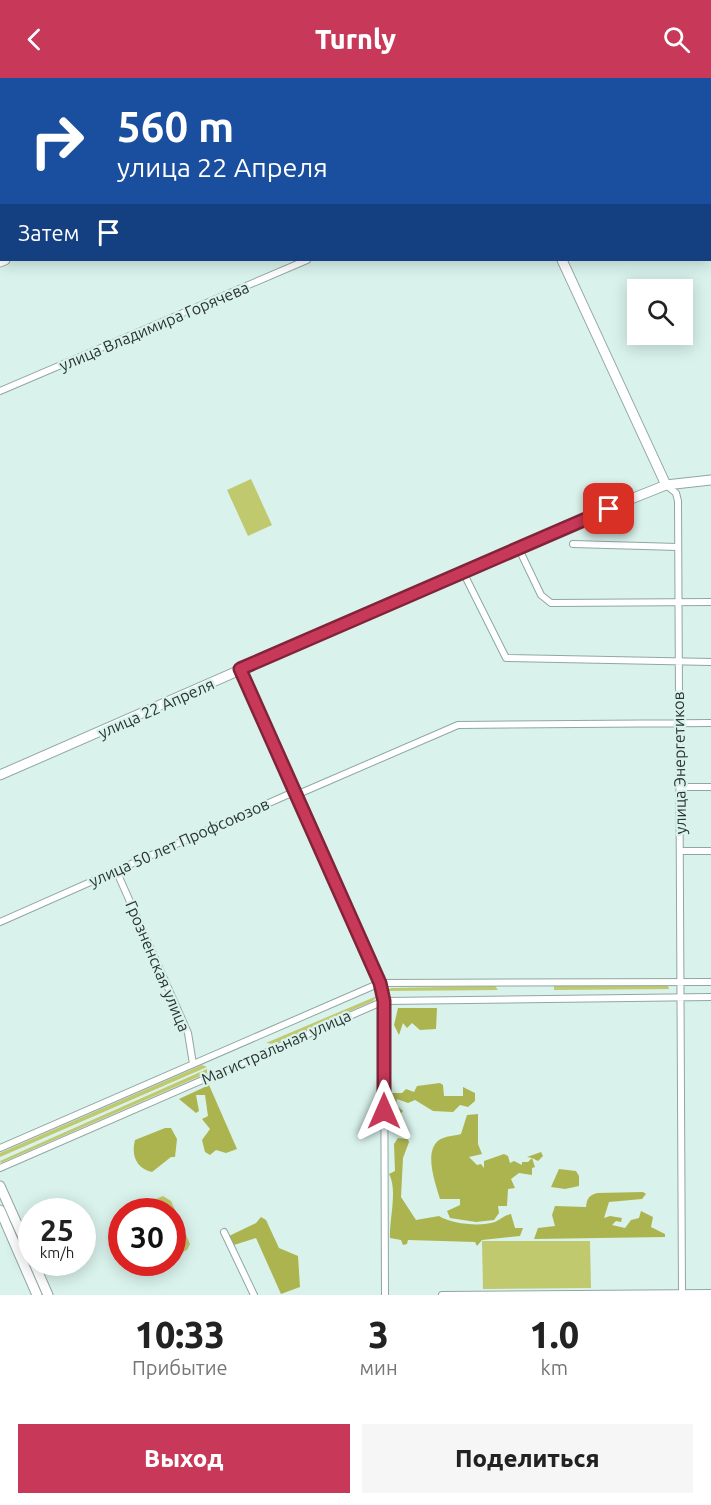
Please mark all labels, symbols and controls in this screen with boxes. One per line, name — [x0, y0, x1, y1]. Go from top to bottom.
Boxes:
icon: back — [18, 23, 51, 56]
icon: search — [660, 23, 693, 56]
text: Turnly — [315, 24, 396, 54]
icon: right — [18, 102, 96, 180]
text: 560 m — [117, 103, 234, 150]
text: улица 22 Апреля — [117, 152, 328, 182]
icon: arrive — [92, 216, 125, 249]
text: Затем — [18, 220, 80, 245]
street label: улица Владимира Горячева — [56, 278, 252, 374]
map controls — [627, 279, 693, 345]
button: search — [627, 279, 693, 345]
pin — [583, 483, 634, 534]
icon: arrive — [592, 492, 625, 525]
street label: улица 22 Апреля — [95, 674, 217, 742]
street label: улица Энергетиков — [669, 691, 689, 835]
street label: улица 50 лет Профсоюзов — [86, 794, 272, 890]
street label: Грозненская улица — [122, 898, 194, 1034]
street label: Магистральная улица — [198, 1006, 354, 1088]
position arrow — [352, 1079, 416, 1143]
speed limit sign: 30 — [108, 1198, 186, 1276]
text: 25 — [40, 1213, 74, 1247]
text: km/h — [40, 1244, 74, 1261]
text: 10:33 — [135, 1314, 225, 1355]
text: 3 — [368, 1314, 389, 1355]
text: 1.0 — [530, 1314, 579, 1355]
text: Прибытие — [132, 1356, 228, 1379]
text: мин — [360, 1356, 398, 1379]
text: km — [541, 1356, 568, 1379]
button: Выход — [18, 1424, 350, 1493]
button: Поделиться — [362, 1424, 693, 1493]

